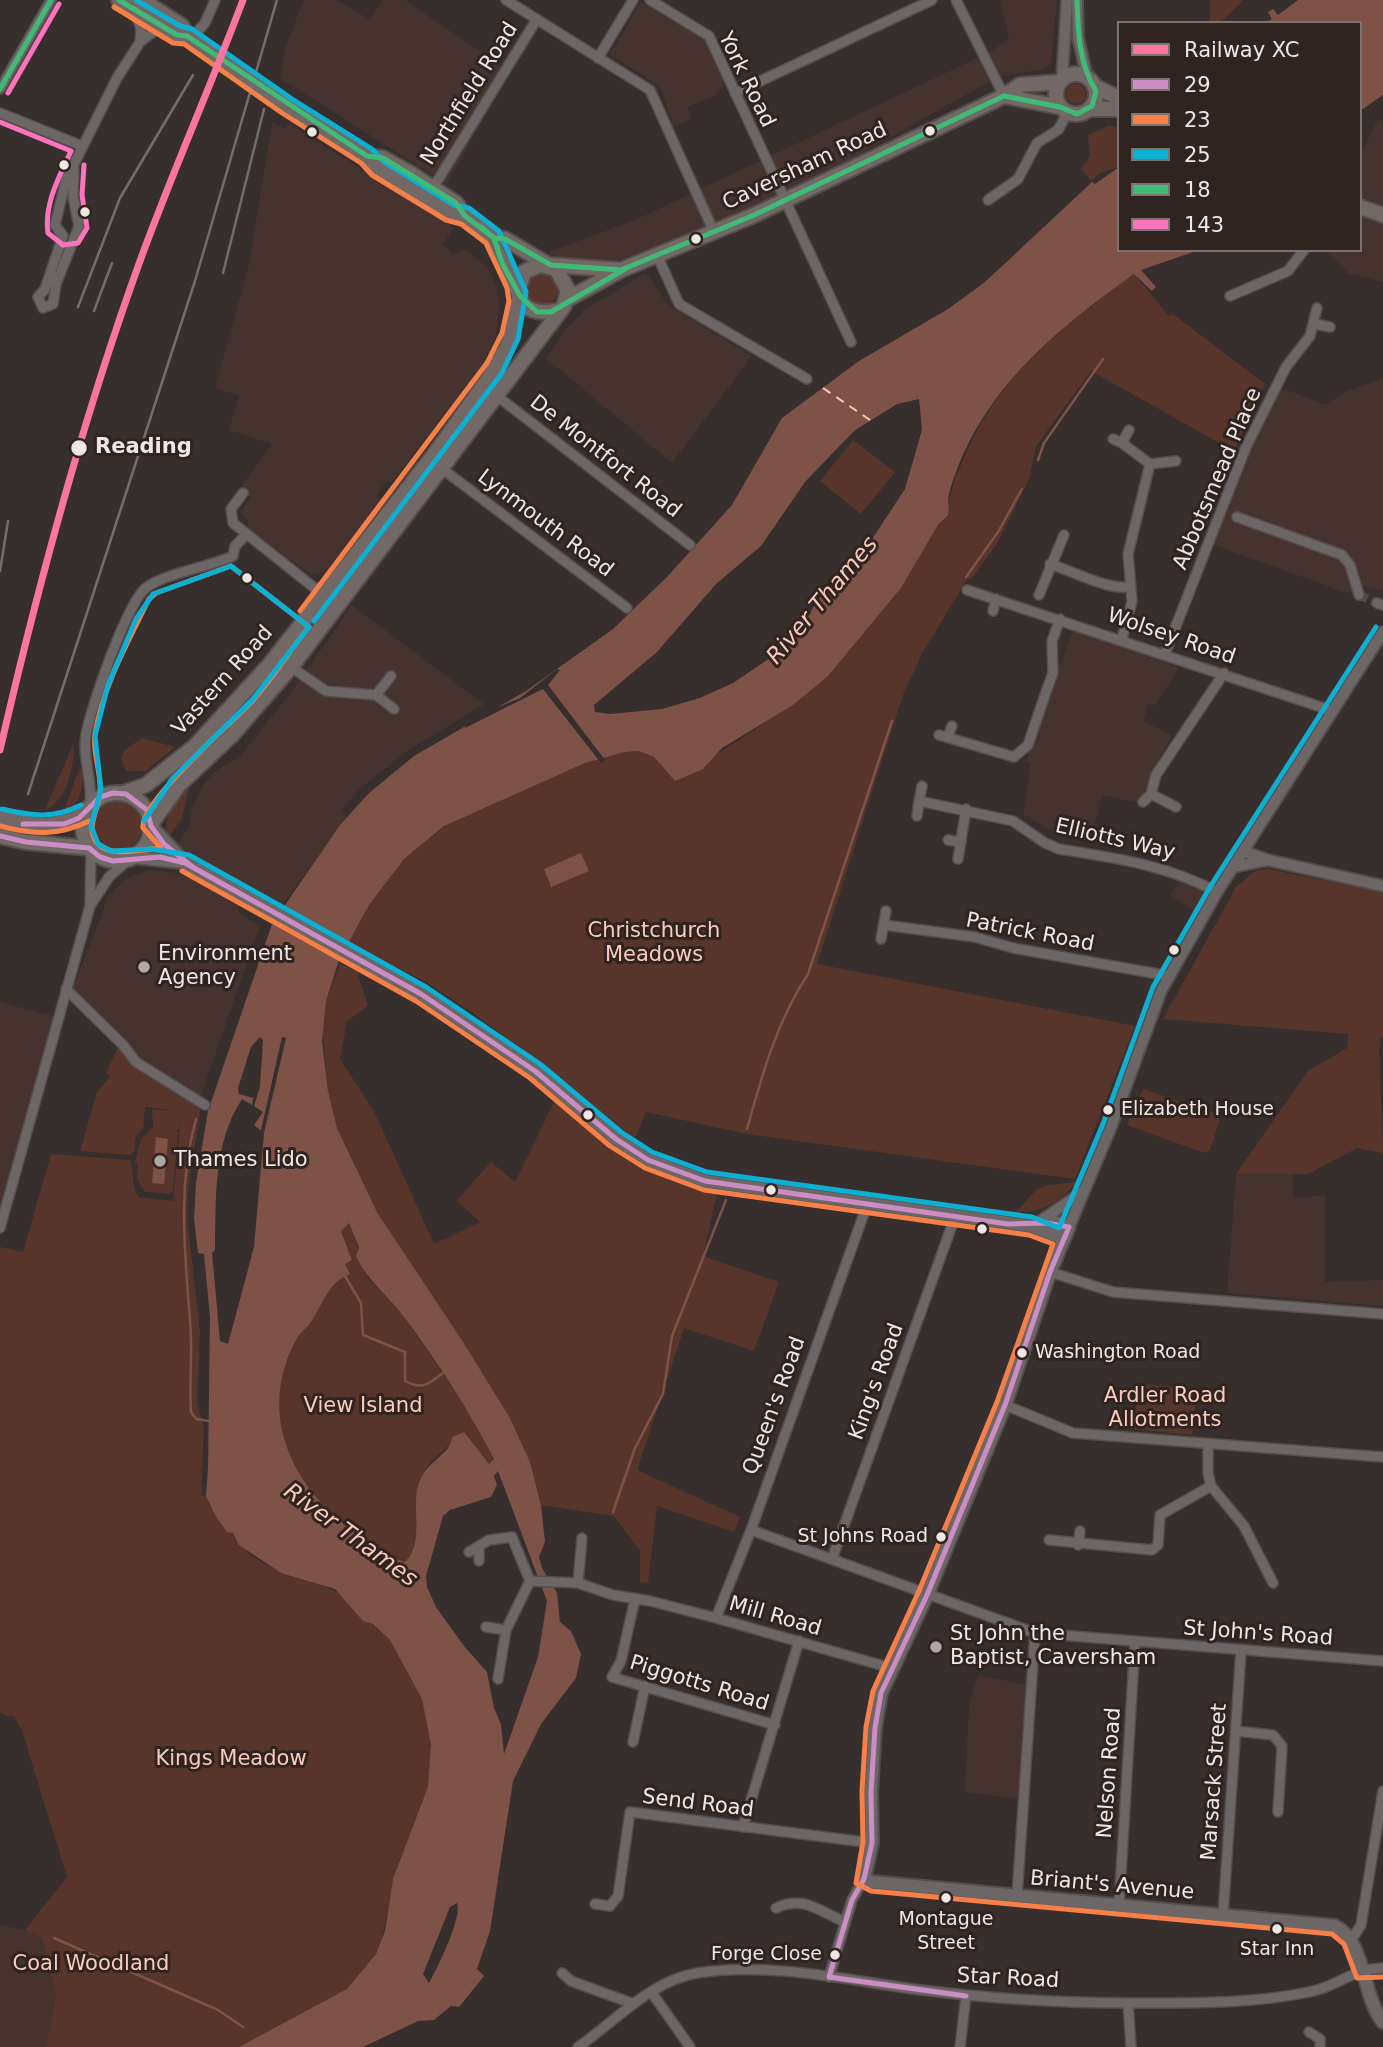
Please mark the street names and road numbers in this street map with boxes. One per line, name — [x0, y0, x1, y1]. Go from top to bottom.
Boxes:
street label: Northfield Road — [416, 18, 524, 170]
street label: York Road — [712, 28, 780, 132]
street label: Caversham Road — [719, 118, 891, 216]
street label: Abbotsmead Place — [1168, 384, 1268, 574]
street label: De Montfort Road — [524, 390, 686, 524]
street label: Lynmouth Road — [472, 465, 618, 583]
street label: Wolsey Road — [1104, 603, 1238, 671]
street label: Vastern Road — [167, 621, 279, 741]
street label: Elliotts Way — [1053, 814, 1177, 866]
street label: Patrick Road — [964, 908, 1096, 958]
street label: King's Road — [844, 1320, 910, 1444]
street label: Queen's Road — [738, 1334, 812, 1478]
street label: Mill Road — [726, 1592, 824, 1642]
street label: St John's Road — [1182, 1616, 1334, 1652]
street label: Piggotts Road — [626, 1651, 772, 1717]
street label: Marsack Street — [1197, 1703, 1233, 1861]
street label: Nelson Road — [1093, 1707, 1127, 1839]
street label: Send Road — [641, 1785, 755, 1823]
street label: Briant's Avenue — [1029, 1866, 1195, 1906]
street label: Star Road — [956, 1964, 1060, 1994]

